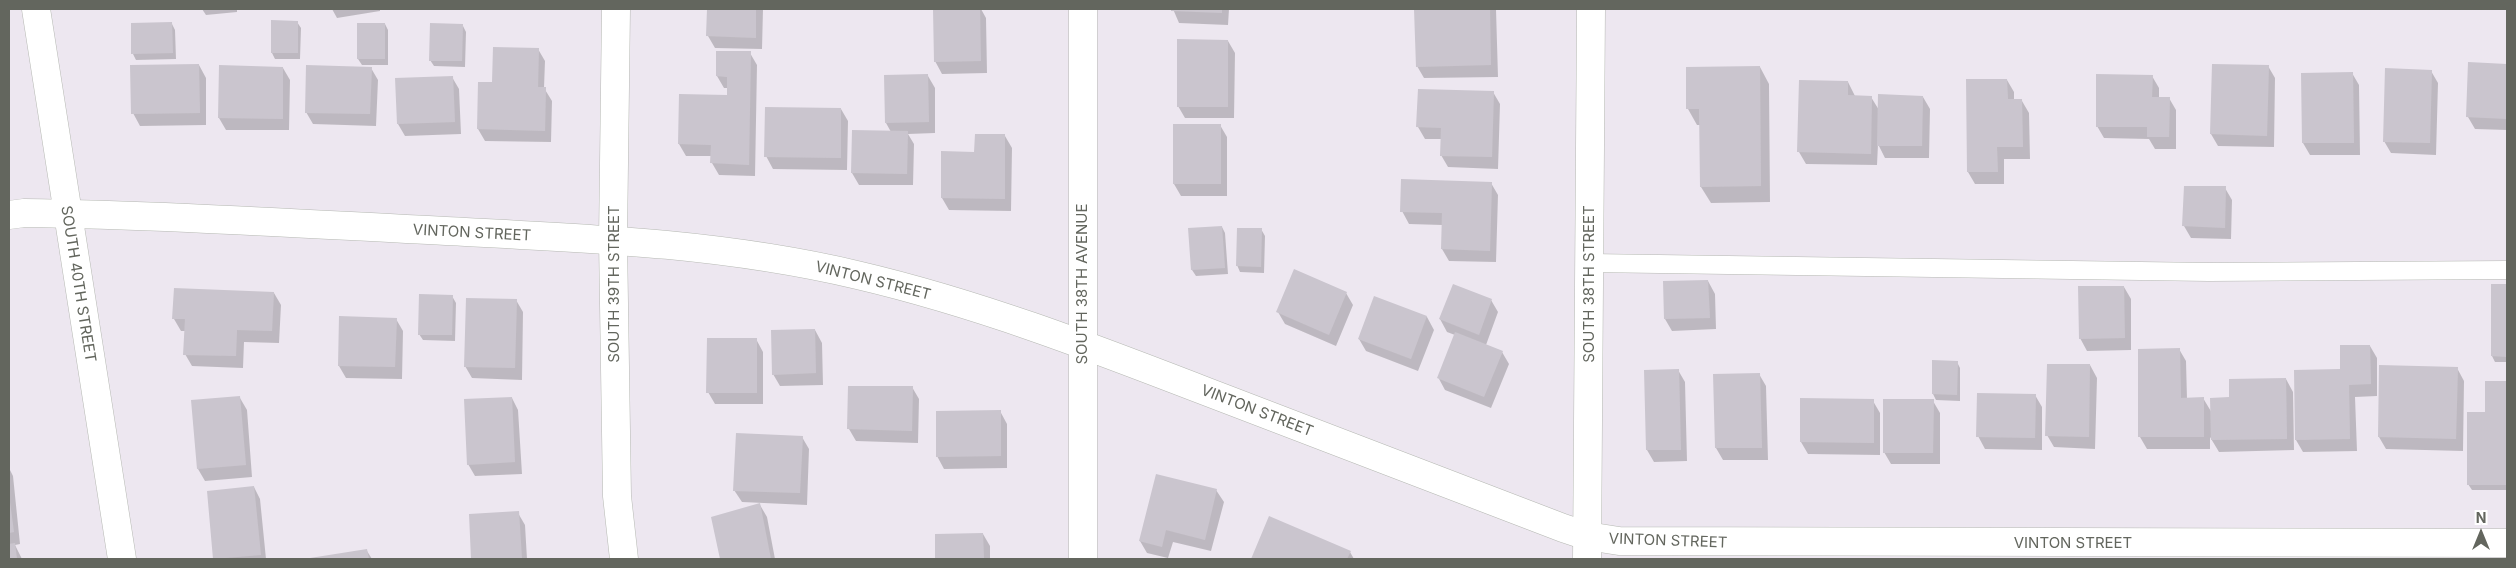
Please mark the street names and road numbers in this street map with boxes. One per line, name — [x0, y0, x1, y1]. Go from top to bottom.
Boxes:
street label: SOUTH 38TH AVENUE — [1073, 203, 1091, 365]
street label: SOUTH 40TH STREET — [57, 204, 99, 364]
street label: SOUTH 39TH STREET — [605, 205, 623, 363]
street label: SOUTH 38TH STREET — [1580, 205, 1598, 363]
street label: VINTON STREET — [412, 221, 532, 245]
street label: VINTON STREET — [813, 258, 933, 304]
street label: VINTON STREET — [1198, 381, 1316, 441]
street label: VINTON STREET — [1608, 530, 1728, 552]
street label: VINTON STREET — [2014, 534, 2132, 552]

